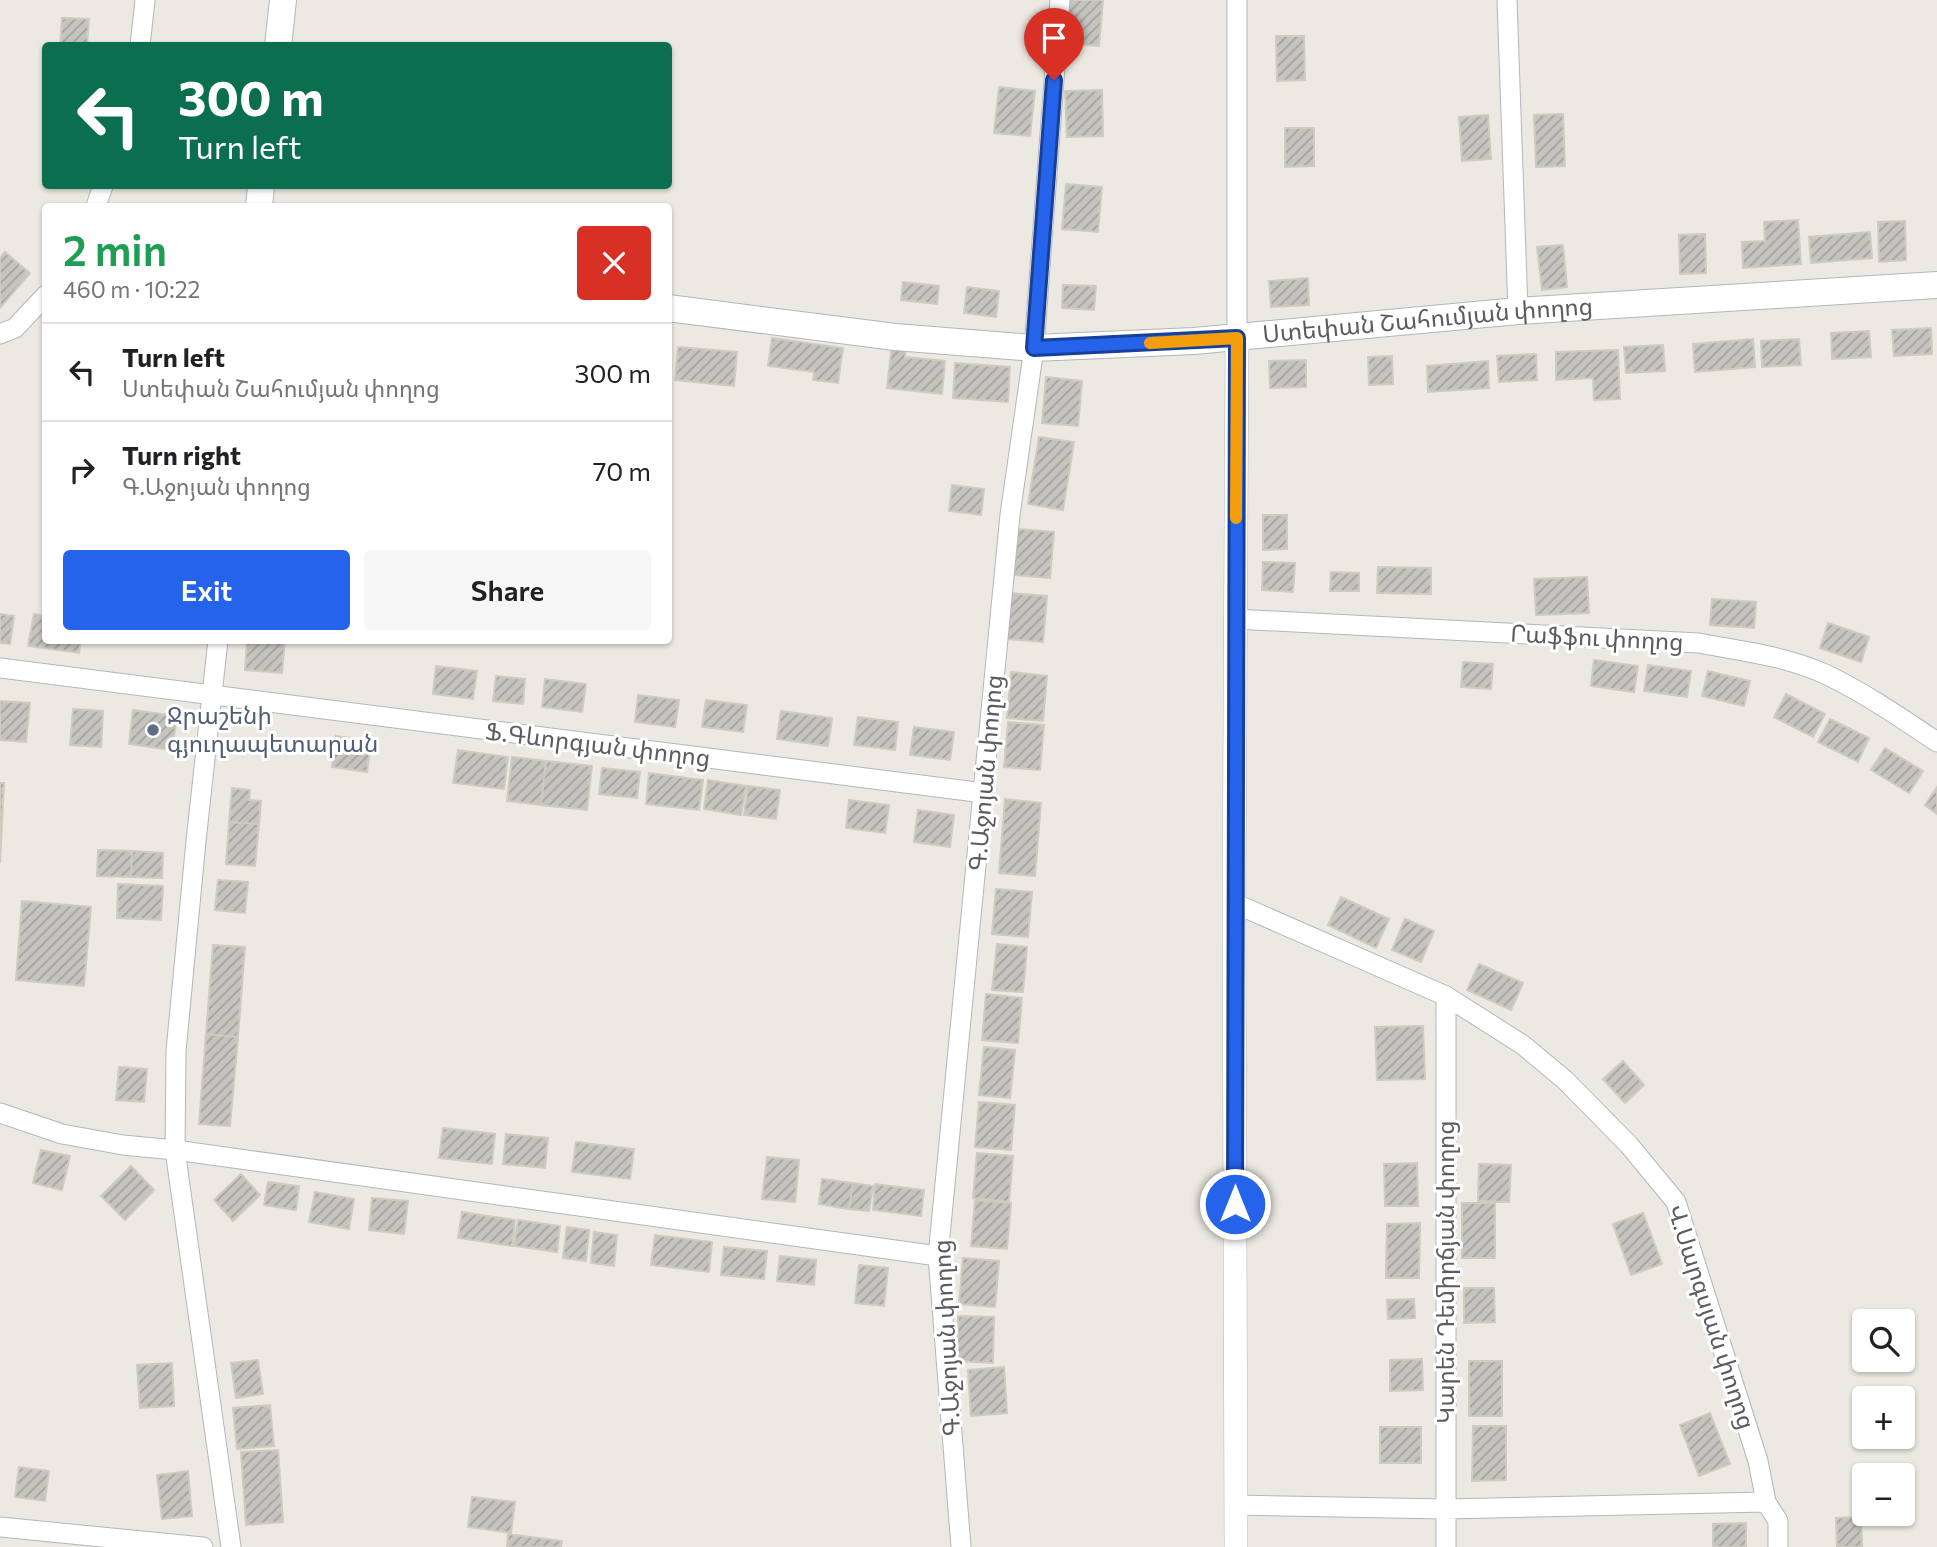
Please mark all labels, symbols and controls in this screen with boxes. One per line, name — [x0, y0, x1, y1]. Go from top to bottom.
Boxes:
pin — [1024, 8, 1084, 80]
icon: arrive — [1035, 19, 1073, 57]
text: 300 m — [178, 66, 324, 126]
icon: left — [63, 70, 154, 161]
text: Turn left — [178, 126, 302, 166]
text: 2 min — [63, 223, 167, 275]
button: close — [577, 226, 651, 300]
text: 460 m · 10:22 — [63, 275, 200, 303]
street label: Ստեփան Շահումյան փողոց — [1261, 290, 1594, 348]
text: Turn left — [122, 341, 225, 372]
icon: left — [63, 353, 101, 391]
text: 300 m — [575, 357, 651, 388]
text: Ստեփան Շահումյան փողոց — [122, 374, 440, 402]
text: Turn right — [122, 439, 241, 470]
icon: right — [63, 451, 101, 489]
text: 70 m — [593, 455, 651, 486]
text: Գ.Աջոյան փողոց — [122, 472, 311, 500]
button: Exit — [63, 550, 350, 630]
button: Share — [364, 550, 651, 630]
street label: Րաֆֆու փողոց — [1510, 617, 1684, 657]
street label: Գ.Աջոյան փողոց — [961, 673, 1009, 872]
place label: Ջրաշենի գյուղապետարան — [167, 700, 379, 758]
street label: Ֆ.Գևորգյան փողոց — [484, 715, 712, 773]
marker: Ջրաշենի գյուղապետարան — [145, 722, 161, 738]
street label: Կարեն Դեմիրճյան փողոց — [1430, 1120, 1460, 1424]
position arrow — [1198, 1167, 1272, 1241]
street label: Վ.Սարգսյան փողոց — [1661, 1200, 1762, 1433]
street label: Գ.Աջոյան փողոց — [926, 1239, 966, 1437]
map controls — [1852, 1309, 1915, 1526]
button: search — [1852, 1309, 1915, 1372]
button: + — [1852, 1386, 1915, 1449]
button: − — [1852, 1463, 1915, 1526]

